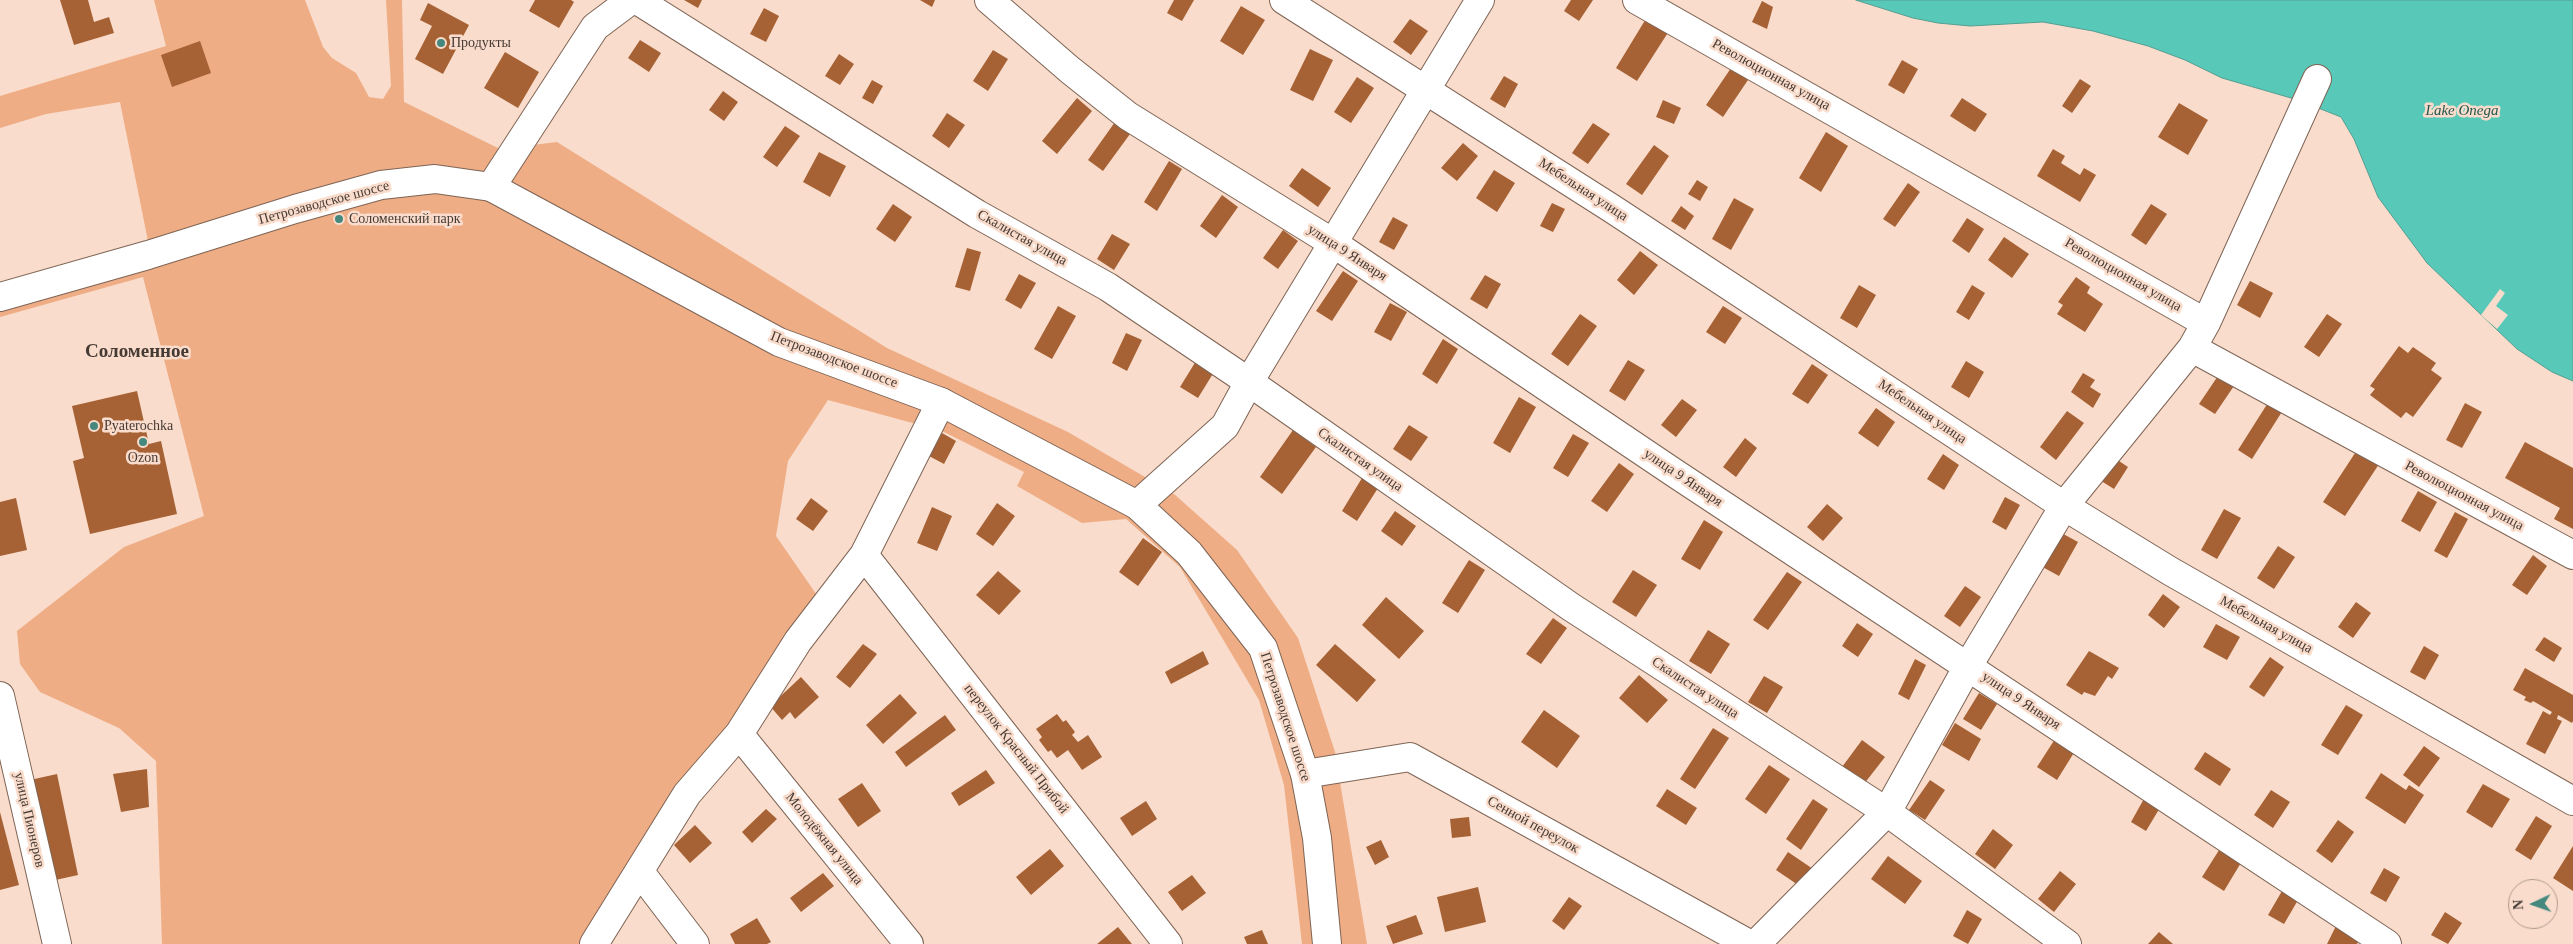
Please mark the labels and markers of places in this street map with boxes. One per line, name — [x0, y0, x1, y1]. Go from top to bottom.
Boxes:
place label: Продукты — [451, 35, 511, 51]
marker: Продукты — [435, 37, 447, 49]
place label: Соломенский парк — [349, 211, 460, 227]
marker: Соломенский парк — [333, 213, 345, 225]
place label: Pyaterochka — [104, 418, 173, 434]
marker: Pyaterochka — [88, 420, 100, 432]
marker: Ozon — [137, 436, 149, 448]
place label: Ozon — [128, 450, 158, 466]

